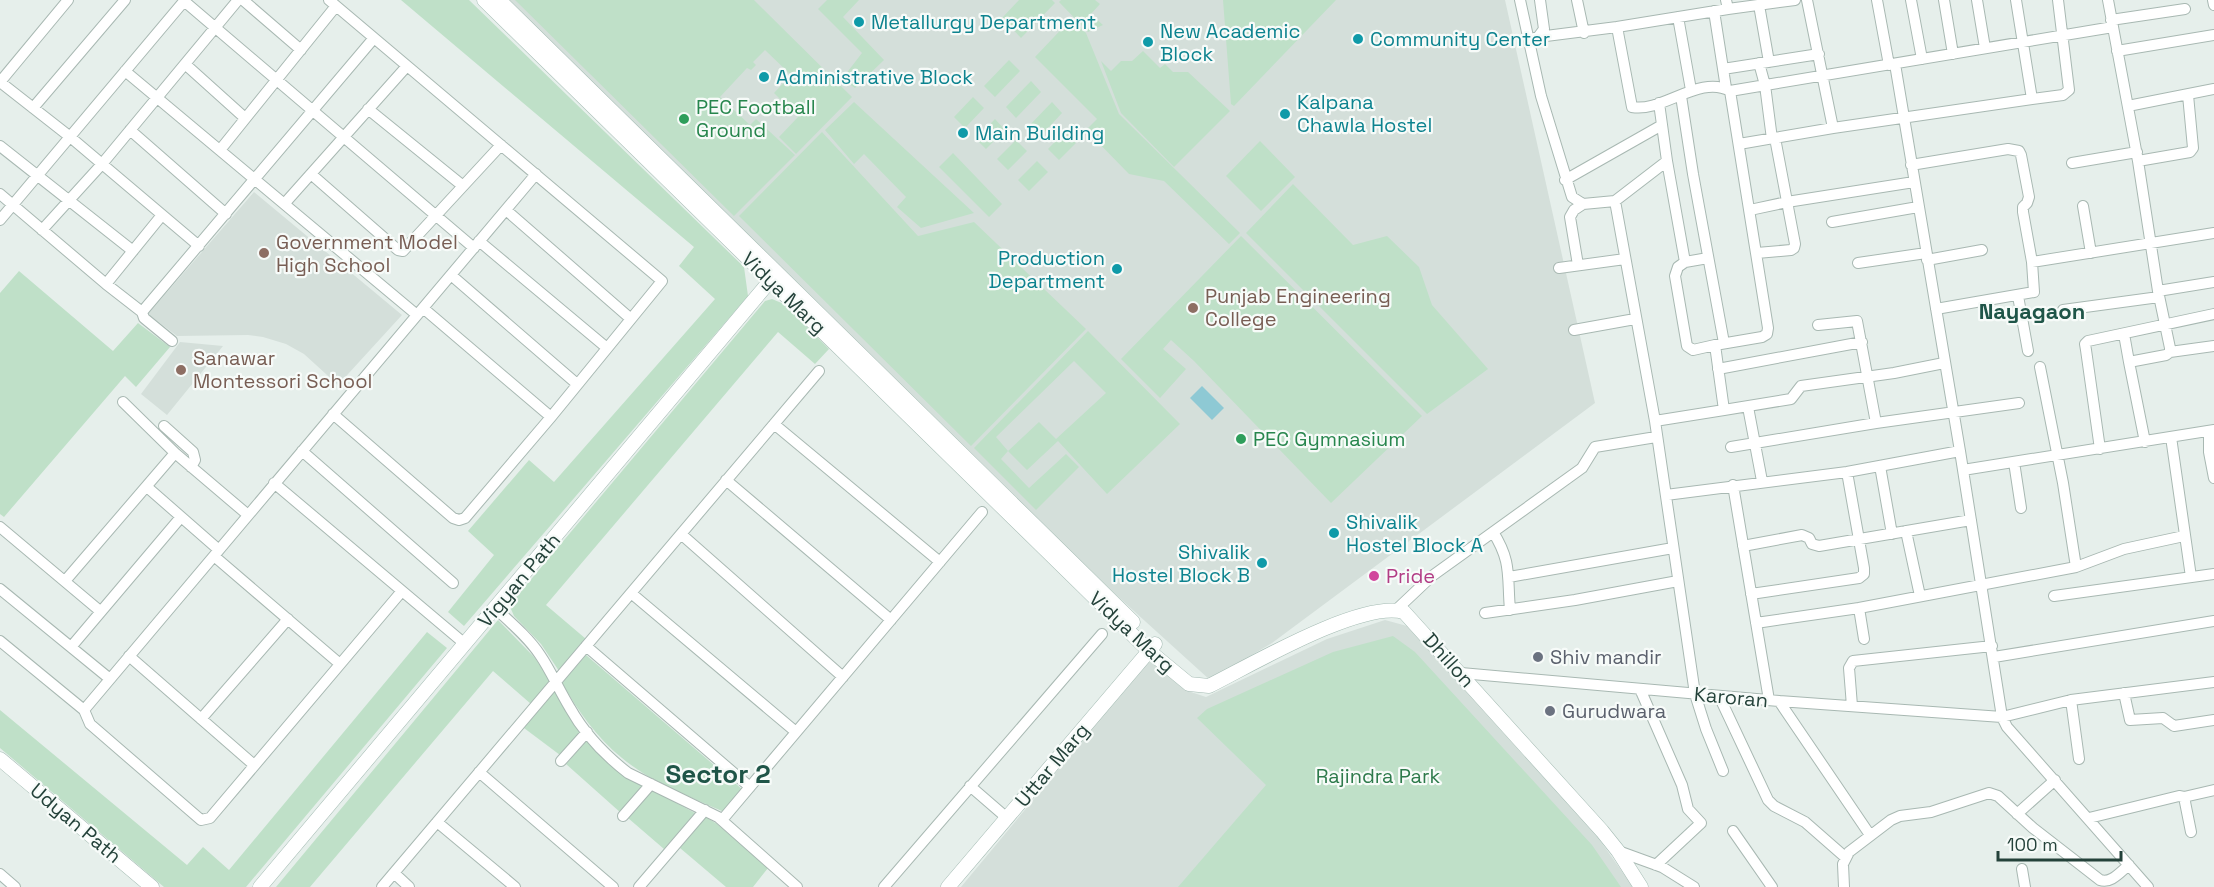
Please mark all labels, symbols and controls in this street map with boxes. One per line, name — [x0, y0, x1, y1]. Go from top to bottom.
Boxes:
place label: Metallurgy Department — [871, 9, 1096, 35]
marker: Metallurgy Department — [852, 15, 866, 29]
place label: New Academic Block — [1160, 18, 1300, 67]
place label: Community Center — [1370, 26, 1550, 52]
marker: Community Center — [1351, 32, 1365, 46]
marker: New Academic Block — [1141, 35, 1155, 49]
place label: Administrative Block — [776, 64, 973, 90]
marker: Administrative Block — [757, 70, 771, 84]
place label: Kalpana Chawla Hostel — [1297, 89, 1432, 138]
place label: PEC Football Ground — [696, 94, 816, 143]
marker: Kalpana Chawla Hostel — [1278, 107, 1292, 121]
marker: PEC Football Ground — [677, 112, 691, 126]
place label: Main Building — [975, 120, 1104, 146]
marker: Main Building — [956, 126, 970, 140]
place label: Government Model High School — [276, 229, 458, 278]
place label: Production Department — [989, 245, 1105, 294]
marker: Government Model High School — [257, 246, 271, 260]
street label: Vidya Marg — [736, 246, 832, 340]
marker: Production Department — [1110, 262, 1124, 276]
place label: Punjab Engineering College — [1205, 283, 1391, 332]
district label: Nayagaon — [1979, 297, 2085, 325]
marker: Punjab Engineering College — [1186, 301, 1200, 315]
place label: Sanawar Montessori School — [193, 345, 372, 394]
marker: Sanawar Montessori School — [174, 363, 188, 377]
place label: PEC Gymnasium — [1253, 426, 1405, 452]
marker: PEC Gymnasium — [1234, 432, 1248, 446]
place label: Shivalik Hostel Block A — [1346, 509, 1484, 558]
marker: Shivalik Hostel Block A — [1327, 526, 1341, 540]
street label: Vigyan Path — [472, 527, 566, 633]
place label: Shivalik Hostel Block B — [1112, 539, 1250, 588]
marker: Shivalik Hostel Block B — [1255, 556, 1269, 570]
place label: Pride — [1386, 563, 1435, 589]
marker: Pride — [1367, 569, 1381, 583]
street label: Vidya Marg — [1084, 586, 1180, 678]
street label: Dhillon — [1418, 627, 1480, 693]
place label: Shiv mandir — [1550, 644, 1662, 670]
marker: Shiv mandir — [1531, 650, 1545, 664]
street label: Karoran — [1693, 681, 1769, 713]
place label: Gurudwara — [1562, 698, 1666, 724]
marker: Gurudwara — [1543, 704, 1557, 718]
street label: Uttar Marg — [1009, 718, 1095, 812]
district label: Sector 2 — [665, 757, 771, 791]
park label: Rajindra Park — [1316, 763, 1440, 789]
street label: Udyan Path — [25, 777, 127, 869]
scale bar — [1998, 824, 2121, 862]
text: 100 m — [2007, 833, 2058, 856]

